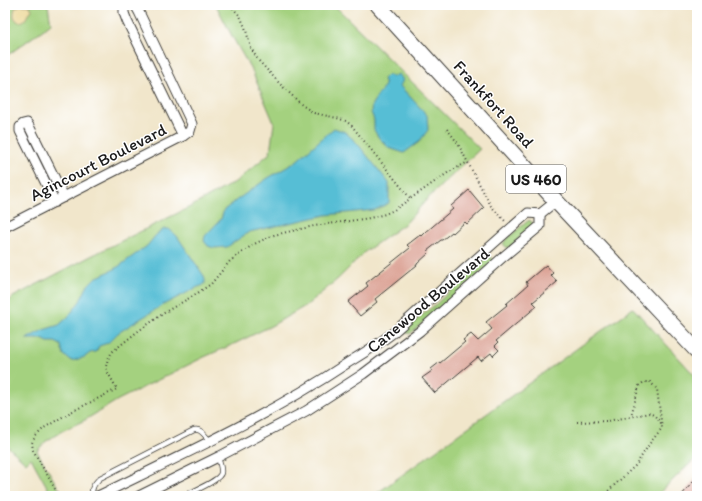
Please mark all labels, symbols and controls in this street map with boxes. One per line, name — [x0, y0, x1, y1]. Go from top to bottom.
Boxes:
street label: Frankfort Road — [449, 56, 539, 152]
street label: Agincourt Boulevard — [27, 119, 170, 205]
road number: US 460 — [506, 165, 566, 193]
street label: Canewood Boulevard — [363, 243, 494, 357]

